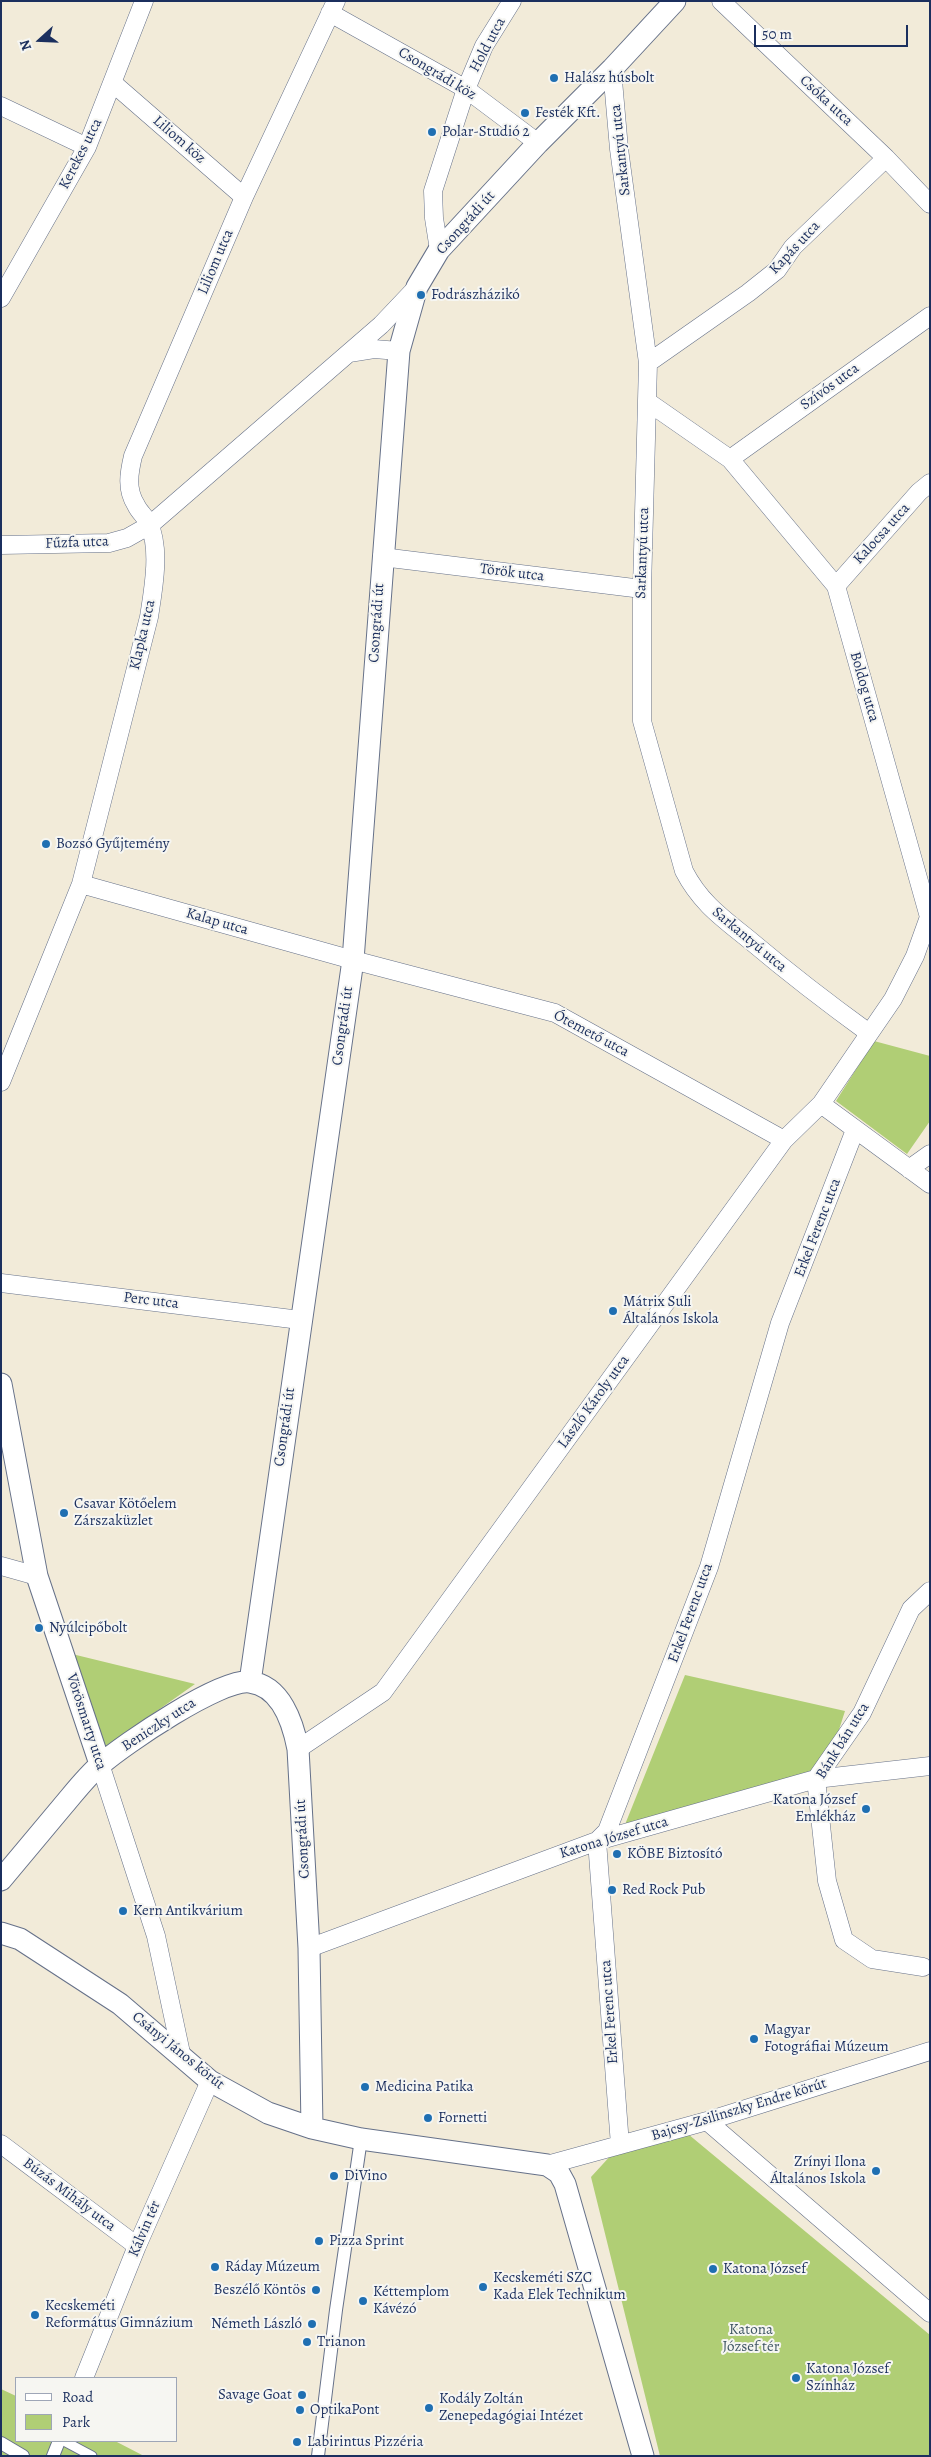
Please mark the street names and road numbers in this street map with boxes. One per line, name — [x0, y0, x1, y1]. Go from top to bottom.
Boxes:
street label: Hold utca — [466, 15, 510, 75]
street label: Csongrádi köz — [395, 44, 479, 104]
street label: Csóka utca — [796, 72, 856, 130]
street label: Sarkantyú utca — [607, 103, 635, 197]
street label: Liliom köz — [149, 112, 209, 168]
street label: Kerekes utca — [55, 116, 107, 192]
street label: Csongrádi út — [433, 187, 499, 259]
street label: Kapás utca — [766, 218, 824, 278]
street label: Liliom utca — [194, 227, 238, 297]
street label: Szívós utca — [797, 360, 863, 414]
street label: Kalocsa utca — [850, 500, 914, 568]
street label: Sarkantyú utca — [632, 507, 654, 599]
street label: Fűzfa utca — [45, 533, 109, 553]
street label: Török utca — [479, 560, 545, 586]
street label: Csongrádi út — [365, 583, 389, 663]
street label: Klapka utca — [126, 598, 160, 672]
street label: Boldog utca — [845, 650, 883, 724]
street label: Sarkantyú utca — [708, 904, 790, 976]
street label: Kalap utca — [184, 905, 250, 939]
street label: Csongrádi út — [329, 985, 357, 1067]
street label: Ótemető utca — [550, 1007, 632, 1061]
street label: Erkel Ferenc utca — [791, 1176, 845, 1280]
street label: Perc utca — [122, 1289, 180, 1313]
street label: László Károly utca — [554, 1352, 634, 1452]
street label: Csongrádi út — [271, 1386, 299, 1468]
street label: Erkel Ferenc utca — [665, 1561, 717, 1665]
street label: Vörösmarty utca — [62, 1671, 110, 1773]
street label: Beniczky utca — [119, 1694, 199, 1756]
street label: Bánk bán utca — [812, 1699, 874, 1783]
street label: Csongrádi út — [292, 1799, 314, 1879]
street label: Katona József utca — [558, 1813, 670, 1863]
street label: Erkel Ferenc utca — [597, 1959, 623, 2065]
street label: Csányi János körút — [128, 2008, 228, 2094]
street label: Bajcsy-Zsilinszky Endre körút — [649, 2075, 829, 2145]
street label: Búzás Mihály utca — [19, 2154, 119, 2236]
street label: Kálvin tér — [125, 2198, 165, 2260]

